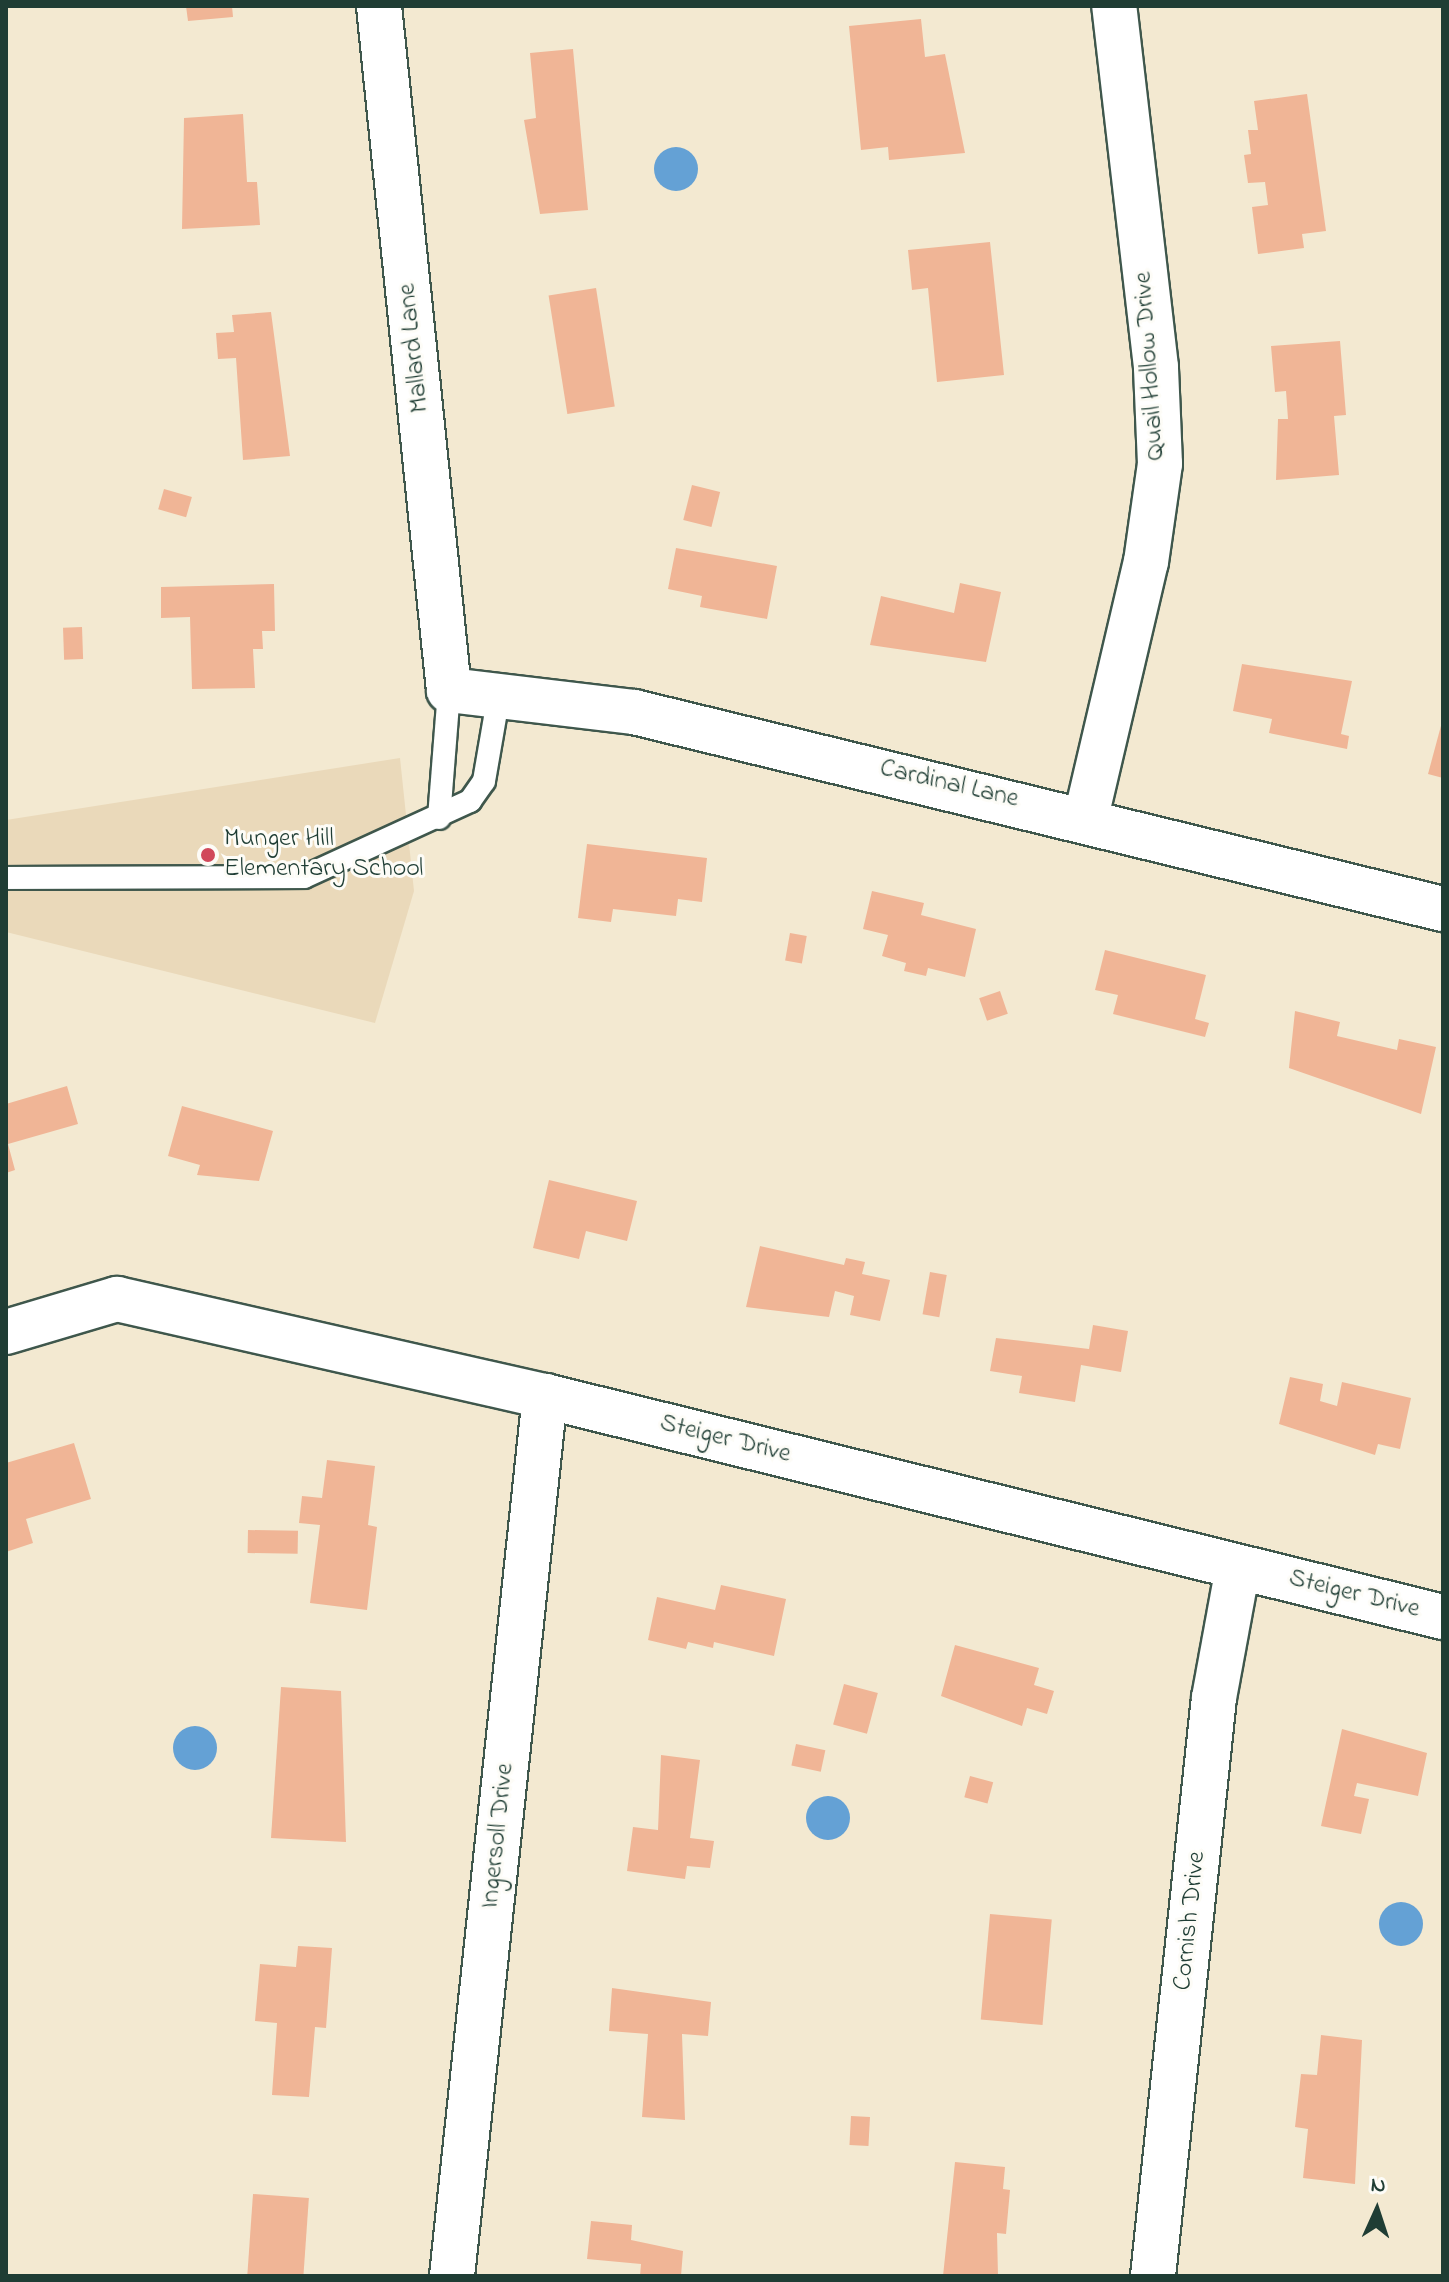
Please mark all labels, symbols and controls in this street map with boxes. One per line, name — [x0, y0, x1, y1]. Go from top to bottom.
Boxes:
street label: Quail Hollow Drive — [1129, 271, 1173, 461]
street label: Mallard Lane — [393, 282, 437, 414]
street label: Cardinal Lane — [877, 754, 1021, 816]
place label: Munger Hill Elementary School — [224, 824, 423, 886]
marker: Munger Hill Elementary School — [199, 846, 217, 864]
street label: Steiger Drive — [656, 1409, 794, 1471]
street label: Steiger Drive — [1285, 1564, 1423, 1626]
street label: Ingersoll Drive — [476, 1762, 522, 1910]
street label: Cornish Drive — [1168, 1850, 1214, 1992]
north arrow — [1337, 2170, 1417, 2250]
text: N — [1370, 2170, 1387, 2202]

